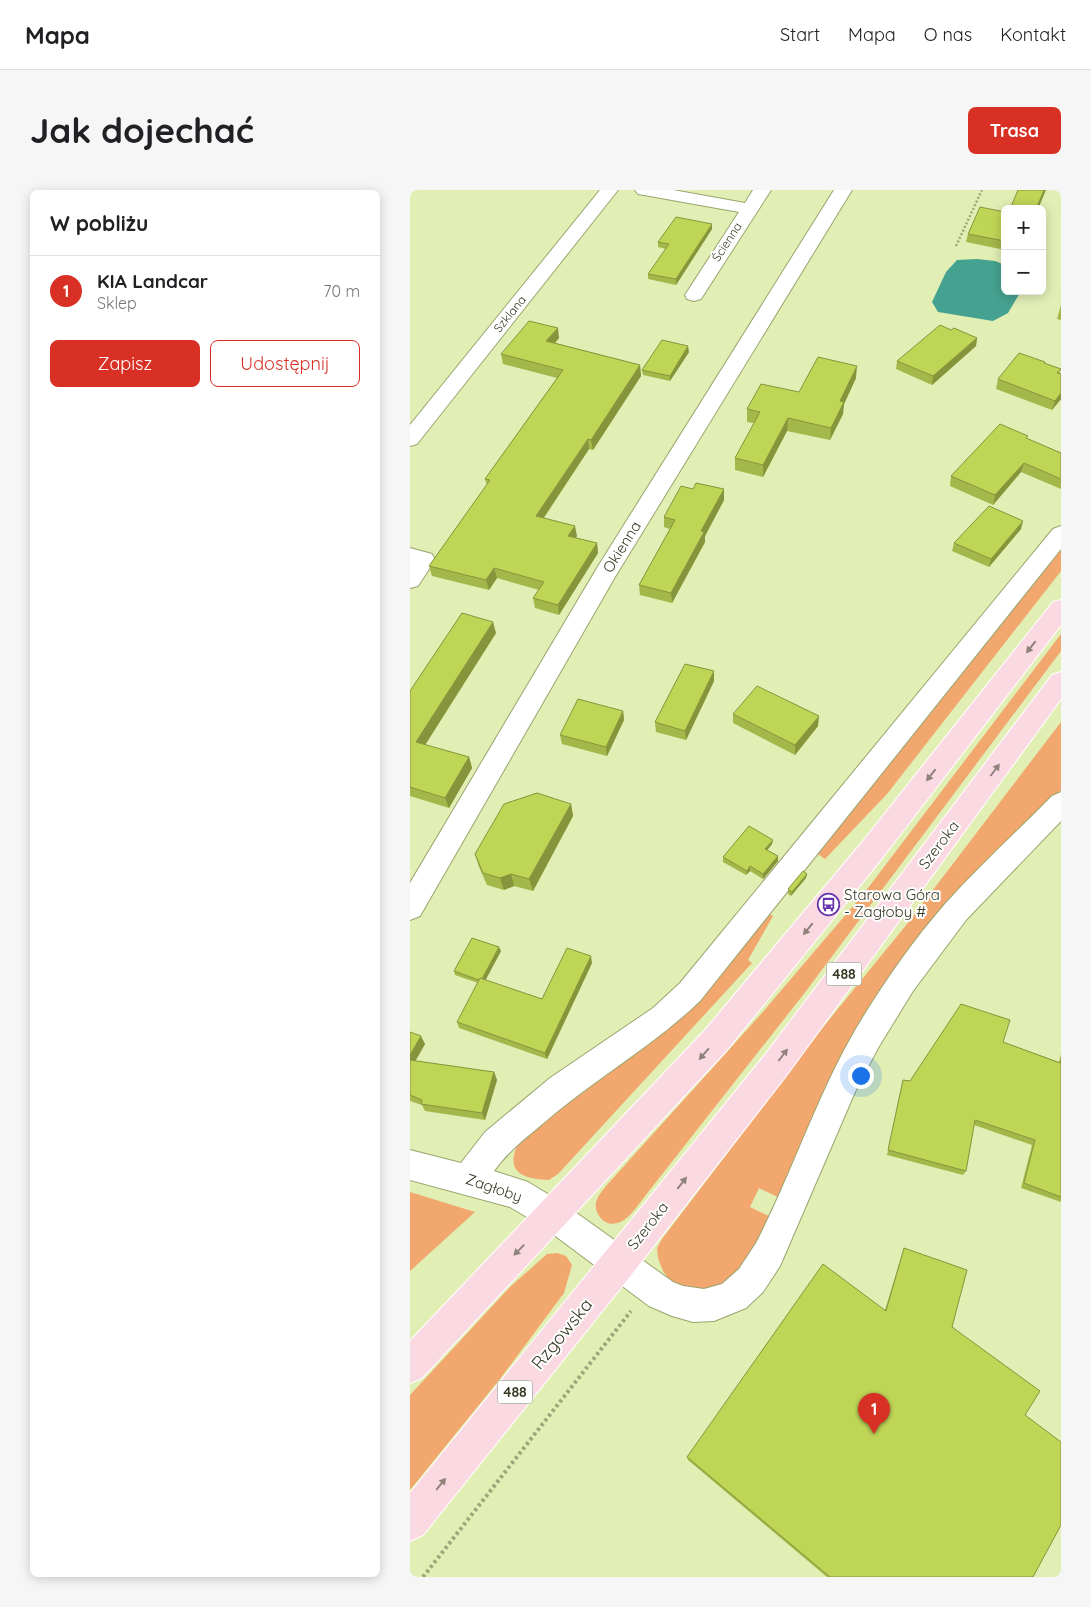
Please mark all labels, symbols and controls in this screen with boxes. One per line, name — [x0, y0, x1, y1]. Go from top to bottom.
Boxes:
text: Mapa — [25, 20, 90, 50]
text: Start — [780, 23, 820, 46]
text: Mapa — [848, 23, 896, 46]
text: O nas — [924, 23, 972, 46]
text: Kontakt — [1000, 23, 1066, 46]
button: Trasa — [968, 107, 1061, 154]
text: Jak dojechać — [30, 108, 254, 152]
map controls — [1001, 205, 1046, 295]
button: + — [1001, 205, 1046, 250]
text: W pobliżu — [50, 210, 148, 236]
street label: Ścienna — [708, 219, 745, 264]
button: − — [1001, 250, 1046, 295]
text: KIA Landcar — [97, 269, 208, 293]
text: 1 — [63, 281, 69, 301]
text: 70 m — [323, 281, 360, 301]
street label: Szklana — [490, 292, 529, 335]
text: Sklep — [97, 293, 137, 313]
button: Zapisz — [50, 340, 200, 387]
button: Udostępnij — [210, 340, 360, 387]
street label: Okienna — [598, 517, 645, 576]
one-way arrow — [1026, 640, 1037, 653]
one-way arrow — [989, 764, 1000, 777]
one-way arrow — [926, 768, 936, 782]
street label: Szeroka — [914, 817, 963, 873]
place label: Starowa Góra - Zagłoby # — [844, 885, 940, 921]
bus stop icon: Starowa Góra - Zagłoby # — [816, 892, 840, 916]
one-way arrow — [802, 922, 813, 935]
road number: 488 — [826, 962, 862, 986]
one-way arrow — [698, 1047, 709, 1060]
one-way arrow — [778, 1048, 788, 1062]
your location — [848, 1063, 874, 1089]
street label: Zagłoby — [464, 1169, 525, 1206]
one-way arrow — [677, 1177, 688, 1190]
street label: Szeroka — [623, 1198, 672, 1253]
one-way arrow — [513, 1244, 525, 1256]
street label: Rzgowska — [526, 1294, 597, 1374]
road number: 488 — [498, 1380, 532, 1404]
pin: 1 — [858, 1393, 890, 1434]
one-way arrow — [435, 1478, 446, 1491]

